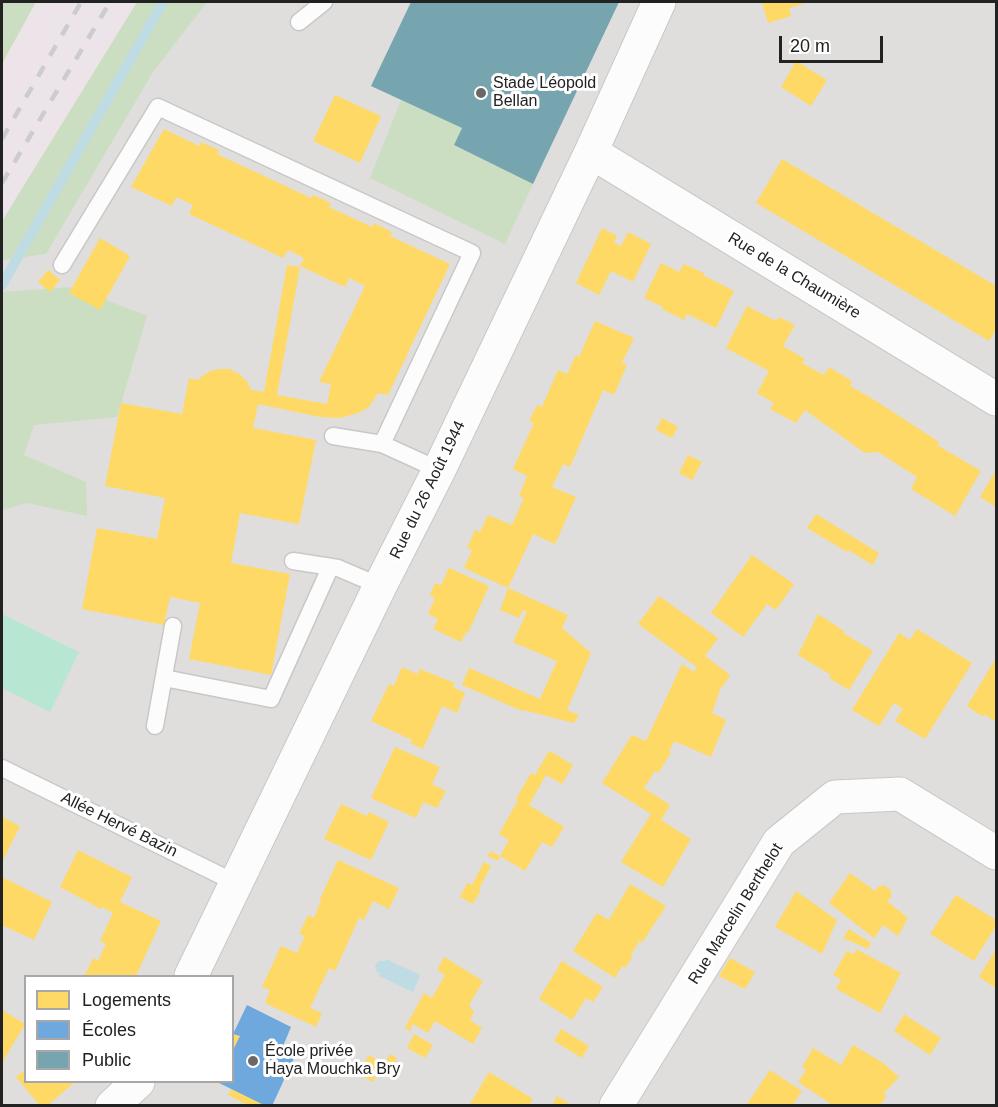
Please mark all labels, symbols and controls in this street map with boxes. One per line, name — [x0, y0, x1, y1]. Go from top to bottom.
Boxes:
scale bar — [782, 24, 886, 62]
text: 20 m — [790, 36, 830, 56]
place label: Stade Léopold Bellan — [493, 74, 596, 112]
marker: Stade Léopold Bellan — [474, 86, 488, 100]
street label: Rue de la Chaumière — [724, 229, 864, 323]
street label: Rue du 26 Août 1944 — [386, 418, 470, 562]
street label: Allée Hervé Bazin — [58, 788, 180, 862]
street label: Rue Marcelin Berthelot — [685, 840, 787, 988]
legend — [24, 975, 234, 1083]
text: Logements — [82, 990, 171, 1010]
text: Écoles — [82, 1020, 136, 1040]
place label: École privée Haya Mouchka Bry — [265, 1042, 400, 1080]
text: Public — [82, 1050, 131, 1070]
marker: École privée Haya Mouchka Bry — [246, 1054, 260, 1068]

